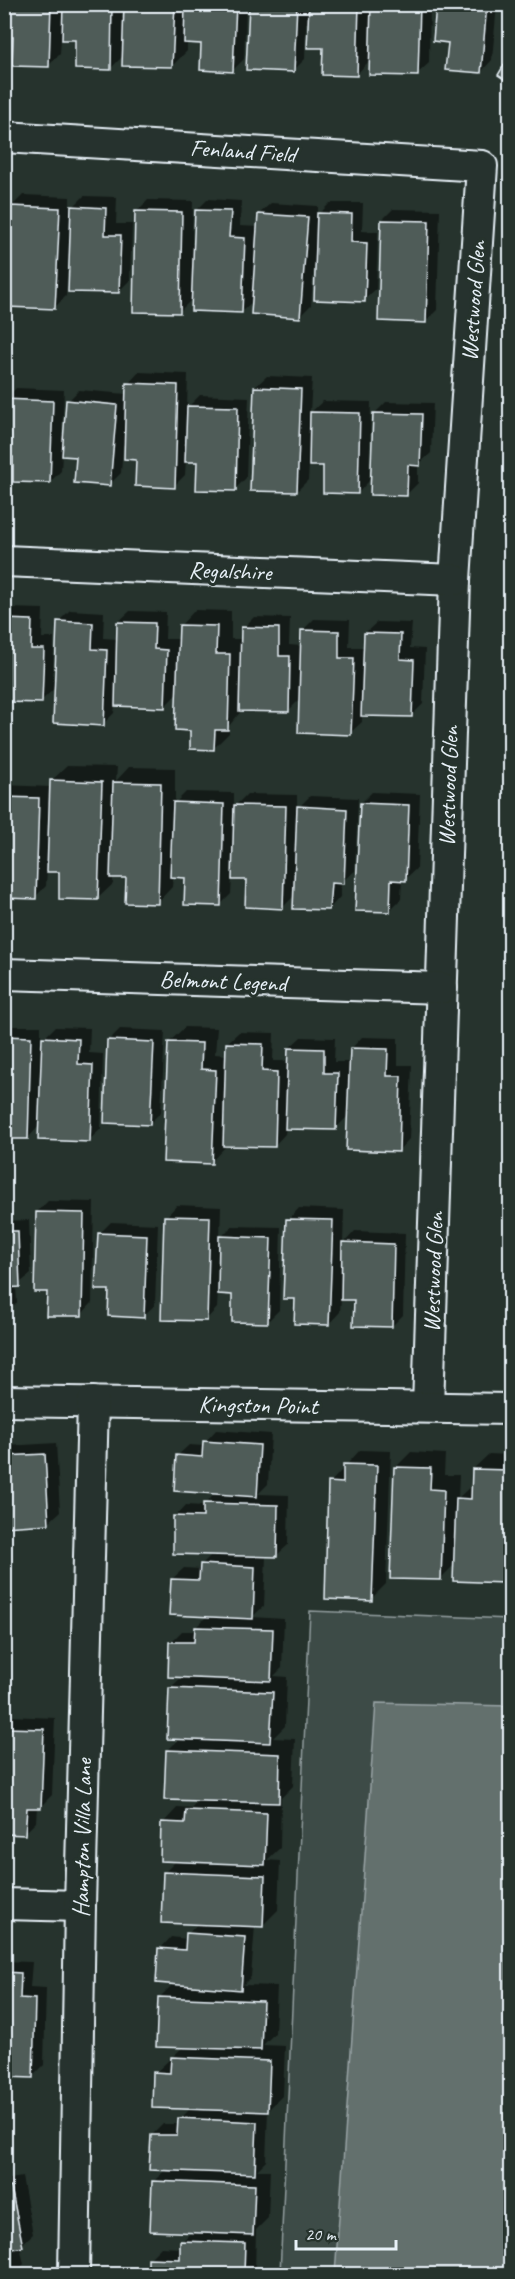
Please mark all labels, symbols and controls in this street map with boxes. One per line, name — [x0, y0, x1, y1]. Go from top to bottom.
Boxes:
street label: Fenland Field — [189, 132, 300, 170]
street label: Westwood Glen — [454, 239, 492, 362]
street label: Regalshire — [188, 555, 274, 588]
street label: Westwood Glen — [431, 724, 465, 847]
street label: Belmont Legend — [159, 964, 290, 998]
street label: Westwood Glen — [416, 1210, 450, 1333]
street label: Kingston Point — [198, 1389, 320, 1421]
street label: Hampton Villa Lane — [66, 1756, 98, 1918]
scale bar — [296, 2213, 396, 2251]
text: 20 m — [305, 2223, 338, 2245]

